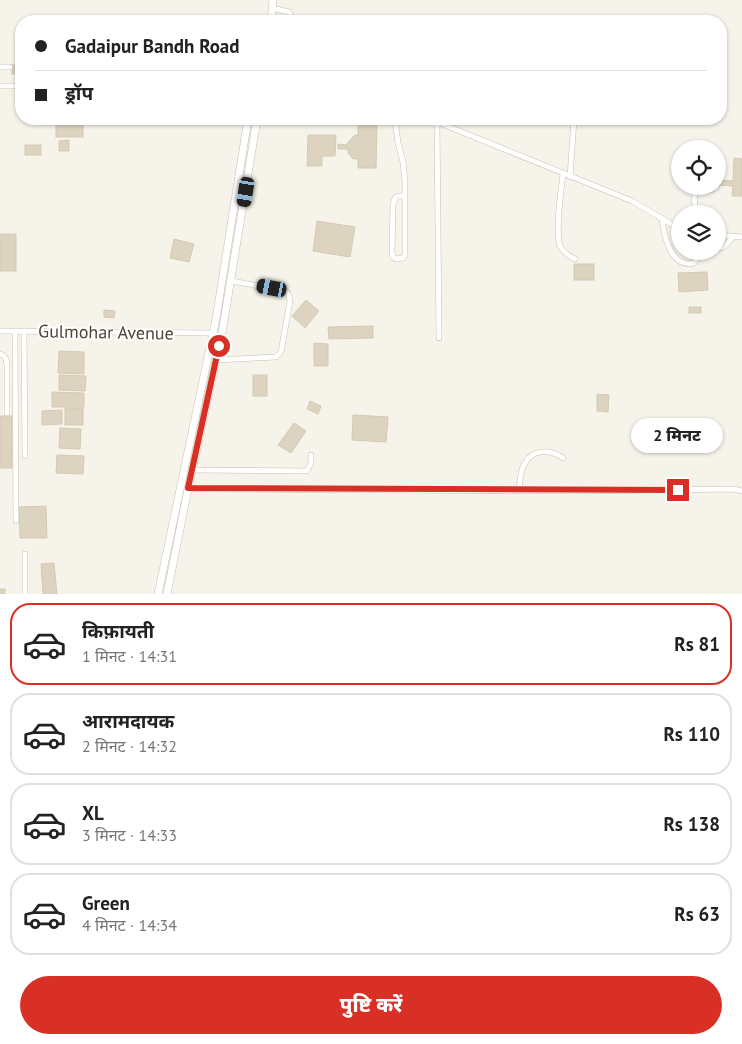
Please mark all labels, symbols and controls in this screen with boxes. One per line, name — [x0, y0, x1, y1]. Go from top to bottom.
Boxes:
text: Gadaipur Bandh Road — [65, 34, 240, 58]
text: ड्रॉप — [65, 81, 93, 105]
map controls — [671, 140, 726, 260]
button: locate — [671, 140, 726, 195]
car — [236, 176, 255, 208]
button: layers — [671, 205, 726, 260]
car — [255, 278, 288, 298]
street label: Gulmohar Avenue — [38, 319, 174, 345]
route start — [208, 335, 230, 357]
callout: 2 मिनट — [632, 418, 724, 452]
text: 2 मिनट — [653, 425, 701, 445]
route end — [667, 479, 689, 501]
text: किफ़ायती — [82, 619, 154, 643]
icon: car — [22, 622, 67, 667]
text: Rs 81 — [674, 632, 720, 656]
text: 1 मिनट · 14:31 — [82, 646, 177, 666]
text: आरामदायक — [82, 709, 174, 733]
icon: car — [22, 712, 67, 757]
text: Rs 110 — [663, 722, 720, 746]
text: 2 मिनट · 14:32 — [82, 736, 177, 756]
text: XL — [82, 801, 104, 825]
icon: car — [22, 802, 67, 847]
text: Rs 138 — [663, 812, 720, 836]
text: 3 मिनट · 14:33 — [82, 825, 177, 845]
text: Green — [82, 891, 130, 915]
icon: car — [22, 892, 67, 937]
text: Rs 63 — [674, 902, 720, 926]
text: 4 मिनट · 14:34 — [82, 915, 177, 935]
button: पुष्टि करें — [20, 976, 722, 1034]

